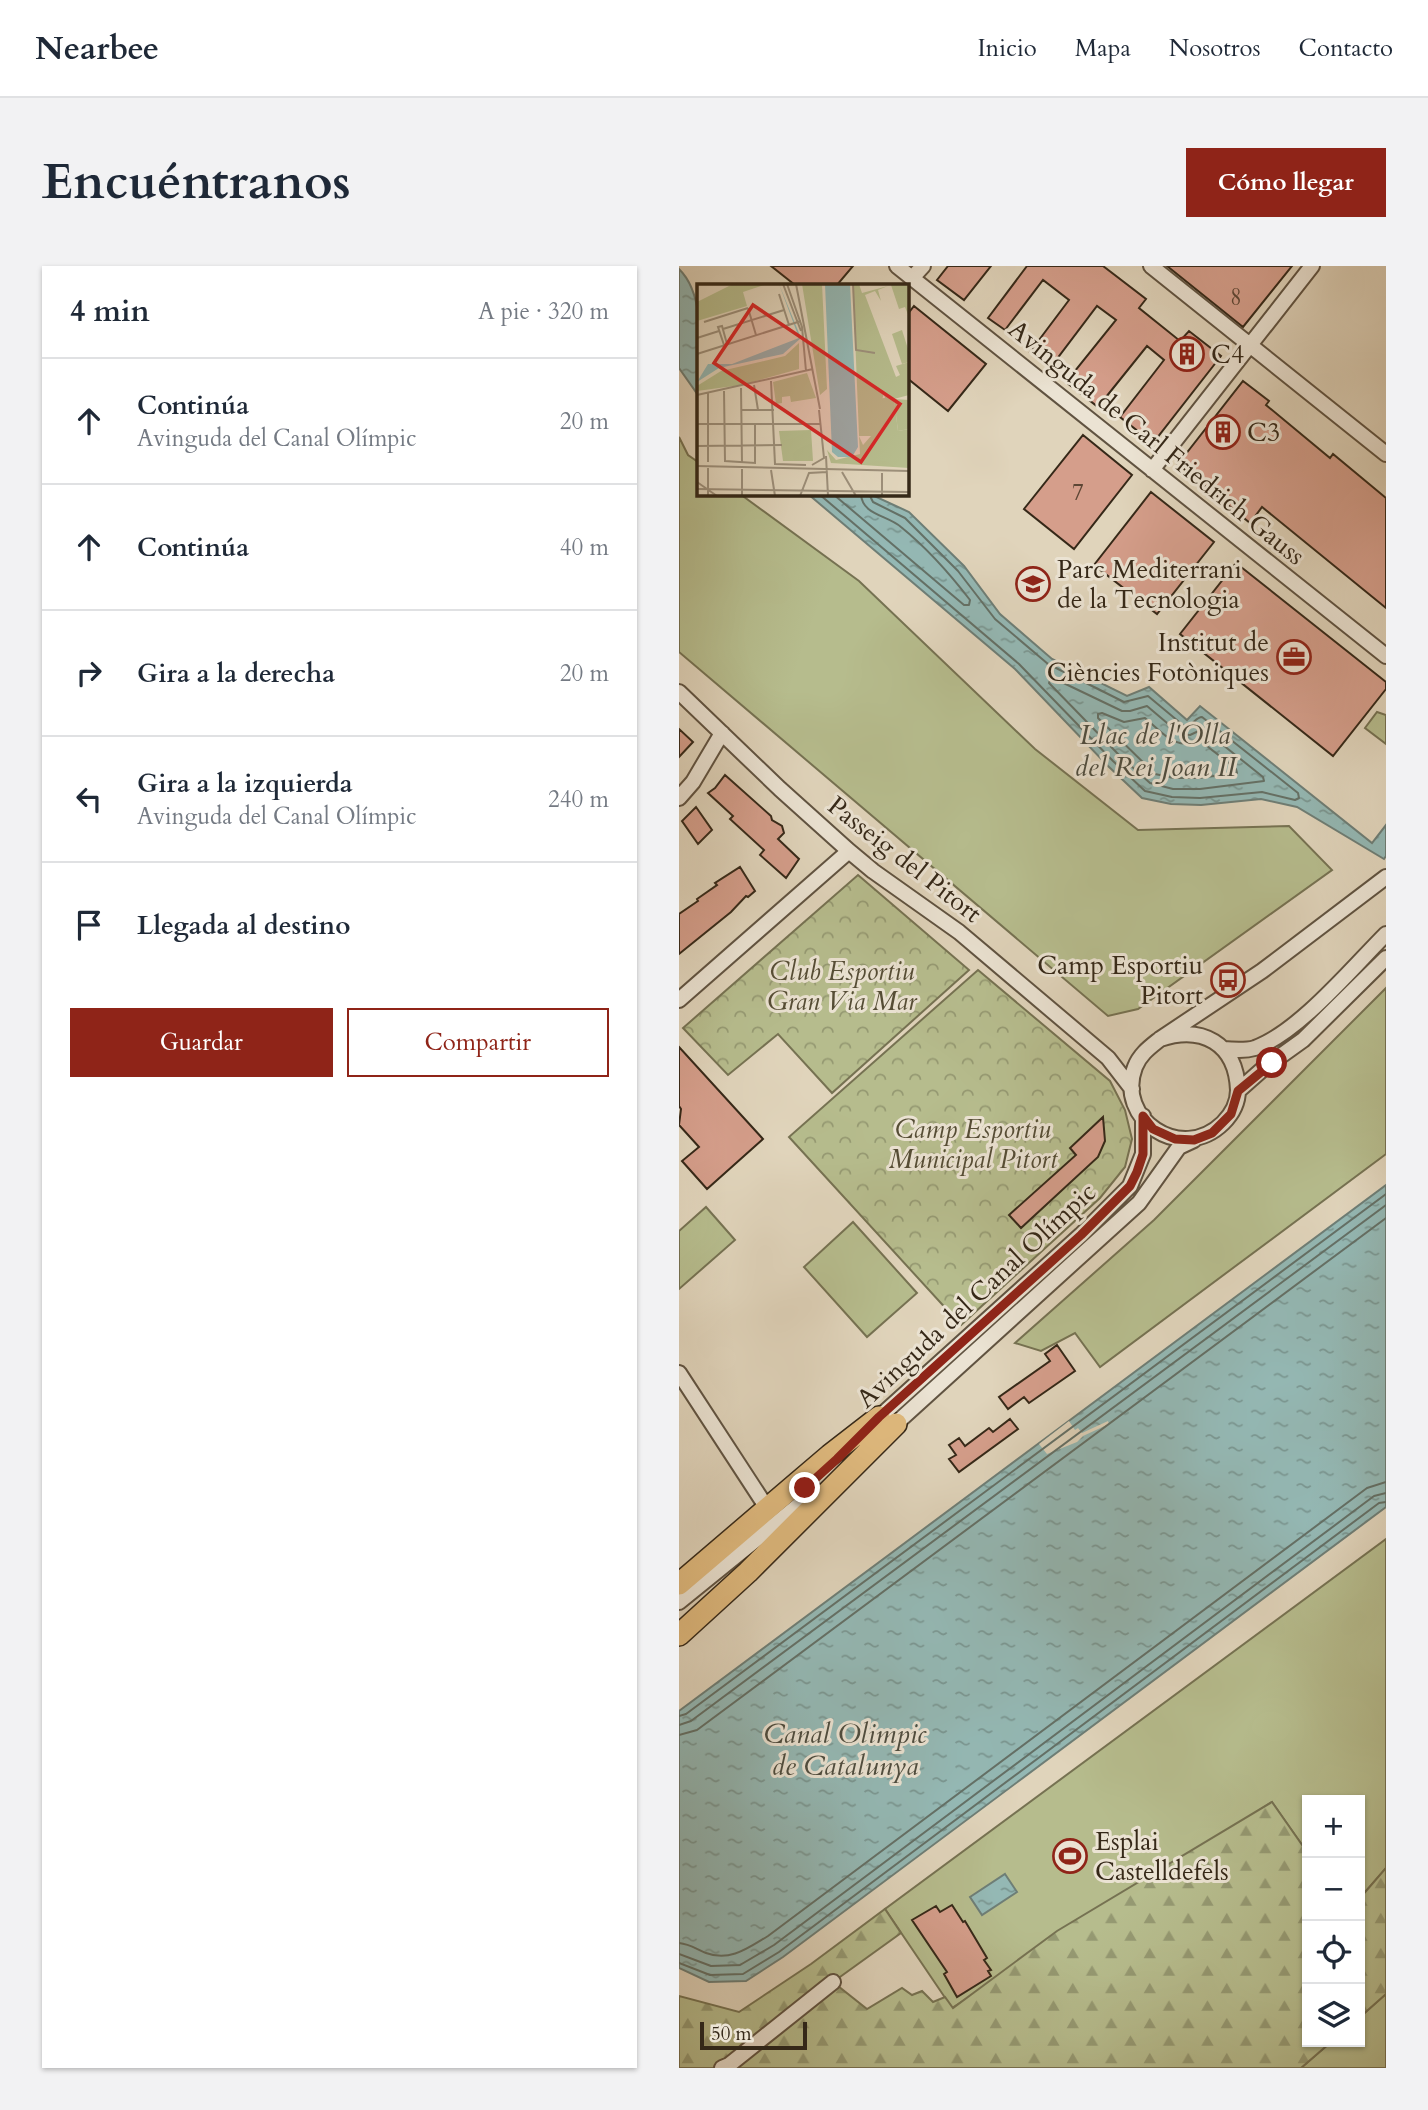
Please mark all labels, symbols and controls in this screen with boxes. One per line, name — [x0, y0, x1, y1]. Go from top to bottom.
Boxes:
text: Nearbee — [35, 26, 159, 71]
text: Inicio — [977, 32, 1037, 65]
text: Mapa — [1075, 32, 1131, 65]
text: Nosotros — [1169, 32, 1261, 65]
text: Contacto — [1299, 32, 1393, 65]
button: Cómo llegar — [1186, 148, 1386, 217]
text: Encuéntranos — [42, 149, 351, 216]
house number: 8 — [1230, 282, 1242, 313]
inset map — [697, 284, 908, 495]
text: 4 min — [70, 291, 150, 332]
text: A pie · 320 m — [478, 296, 609, 327]
street label: Avinguda de Carl Friedrich Gauss — [1001, 312, 1312, 573]
building icon: C4 — [1168, 335, 1206, 373]
place label: C4 — [1211, 337, 1244, 372]
text: Continúa — [137, 388, 249, 423]
icon: ahead — [70, 402, 108, 440]
text: 20 m — [560, 406, 609, 437]
building icon: C3 — [1204, 413, 1242, 451]
place label: C3 — [1247, 415, 1280, 450]
text: Avinguda del Canal Olímpic — [137, 423, 417, 454]
house number: 7 — [1072, 477, 1084, 508]
icon: ahead — [70, 528, 108, 566]
text: Continúa — [137, 530, 249, 565]
text: 40 m — [560, 532, 609, 563]
place label: Parc Mediterrani de la Tecnologia — [1057, 552, 1242, 617]
school or university icon: Parc Mediterrani de la Tecnologia — [1014, 565, 1052, 603]
place label: Institut de Ciències Fotòniques — [1047, 625, 1269, 690]
office icon: Institut de Ciències Fotòniques — [1275, 638, 1313, 676]
icon: right — [70, 654, 108, 692]
text: Gira a la derecha — [137, 656, 335, 691]
text: 20 m — [560, 658, 609, 689]
water label: Llac de l'Olla del Rei Joan II — [1074, 716, 1238, 786]
text: Gira a la izquierda — [137, 766, 353, 801]
icon: left — [70, 780, 108, 818]
text: 240 m — [548, 784, 609, 815]
street label: Passeig del Pitort — [820, 788, 989, 931]
text: Avinguda del Canal Olímpic — [137, 801, 417, 832]
icon: arrive — [70, 906, 108, 944]
text: Llegada al destino — [137, 908, 351, 943]
place label: Camp Esportiu Pitort — [1037, 948, 1203, 1013]
park label: Club Esportiu Gran Via Mar — [767, 954, 918, 1019]
bus stop icon: Camp Esportiu Pitort — [1209, 961, 1247, 999]
button: Guardar — [70, 1008, 333, 1077]
button: Compartir — [347, 1008, 609, 1077]
route start — [1256, 1047, 1287, 1078]
park label: Camp Esportiu Municipal Pitort — [889, 1112, 1058, 1177]
street label: Avinguda del Canal Olímpic — [849, 1175, 1104, 1416]
route end — [789, 1472, 820, 1503]
water label: Canal Olimpic de Catalunya — [763, 1715, 927, 1785]
map controls — [1302, 1795, 1365, 2047]
button: + — [1302, 1795, 1365, 1858]
place label: Esplai Castelldefels — [1095, 1824, 1229, 1889]
sports icon: Esplai Castelldefels — [1051, 1837, 1089, 1875]
button: − — [1302, 1858, 1365, 1921]
button: locate — [1302, 1921, 1365, 1984]
button: layers — [1302, 1984, 1365, 2047]
scale bar — [700, 2019, 807, 2051]
text: 50 m — [711, 2021, 752, 2047]

